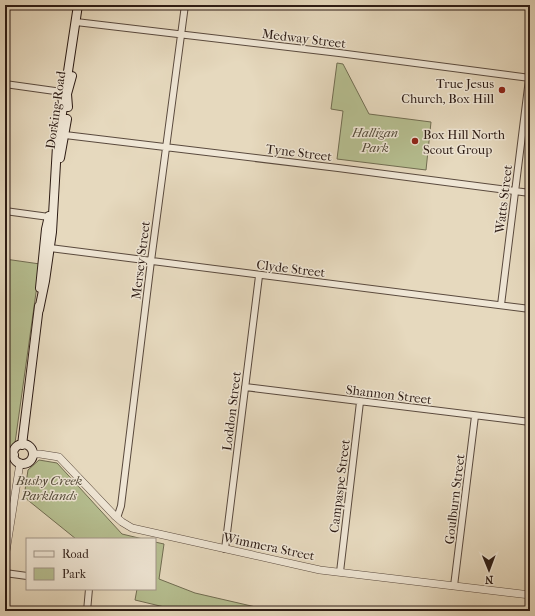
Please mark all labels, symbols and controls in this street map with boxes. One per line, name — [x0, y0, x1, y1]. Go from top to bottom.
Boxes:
street label: Medway Street — [261, 26, 347, 51]
street label: Dorking Road — [43, 69, 69, 150]
place label: True Jesus Church, Box Hill — [401, 76, 494, 106]
marker: True Jesus Church, Box Hill — [497, 85, 507, 95]
park label: Halligan Park — [351, 125, 398, 155]
place label: Box Hill North Scout Group — [423, 127, 506, 157]
marker: Box Hill North Scout Group — [410, 136, 420, 146]
street label: Tyne Street — [265, 141, 333, 164]
street label: Watts Street — [492, 164, 515, 235]
street label: Mersey Street — [128, 220, 153, 300]
street label: Clyde Street — [256, 257, 327, 280]
street label: Loddon Street — [219, 370, 244, 452]
street label: Shannon Street — [345, 382, 433, 407]
street label: Campaspe Street — [326, 438, 353, 534]
street label: Goulburn Street — [442, 453, 468, 545]
park label: Bushy Creek Parklands — [15, 473, 82, 503]
street label: Wimmera Street — [221, 529, 316, 564]
legend — [26, 538, 156, 590]
text: Road — [62, 547, 89, 561]
north arrow — [469, 550, 509, 590]
text: Park — [62, 567, 87, 581]
text: N — [484, 573, 493, 586]

